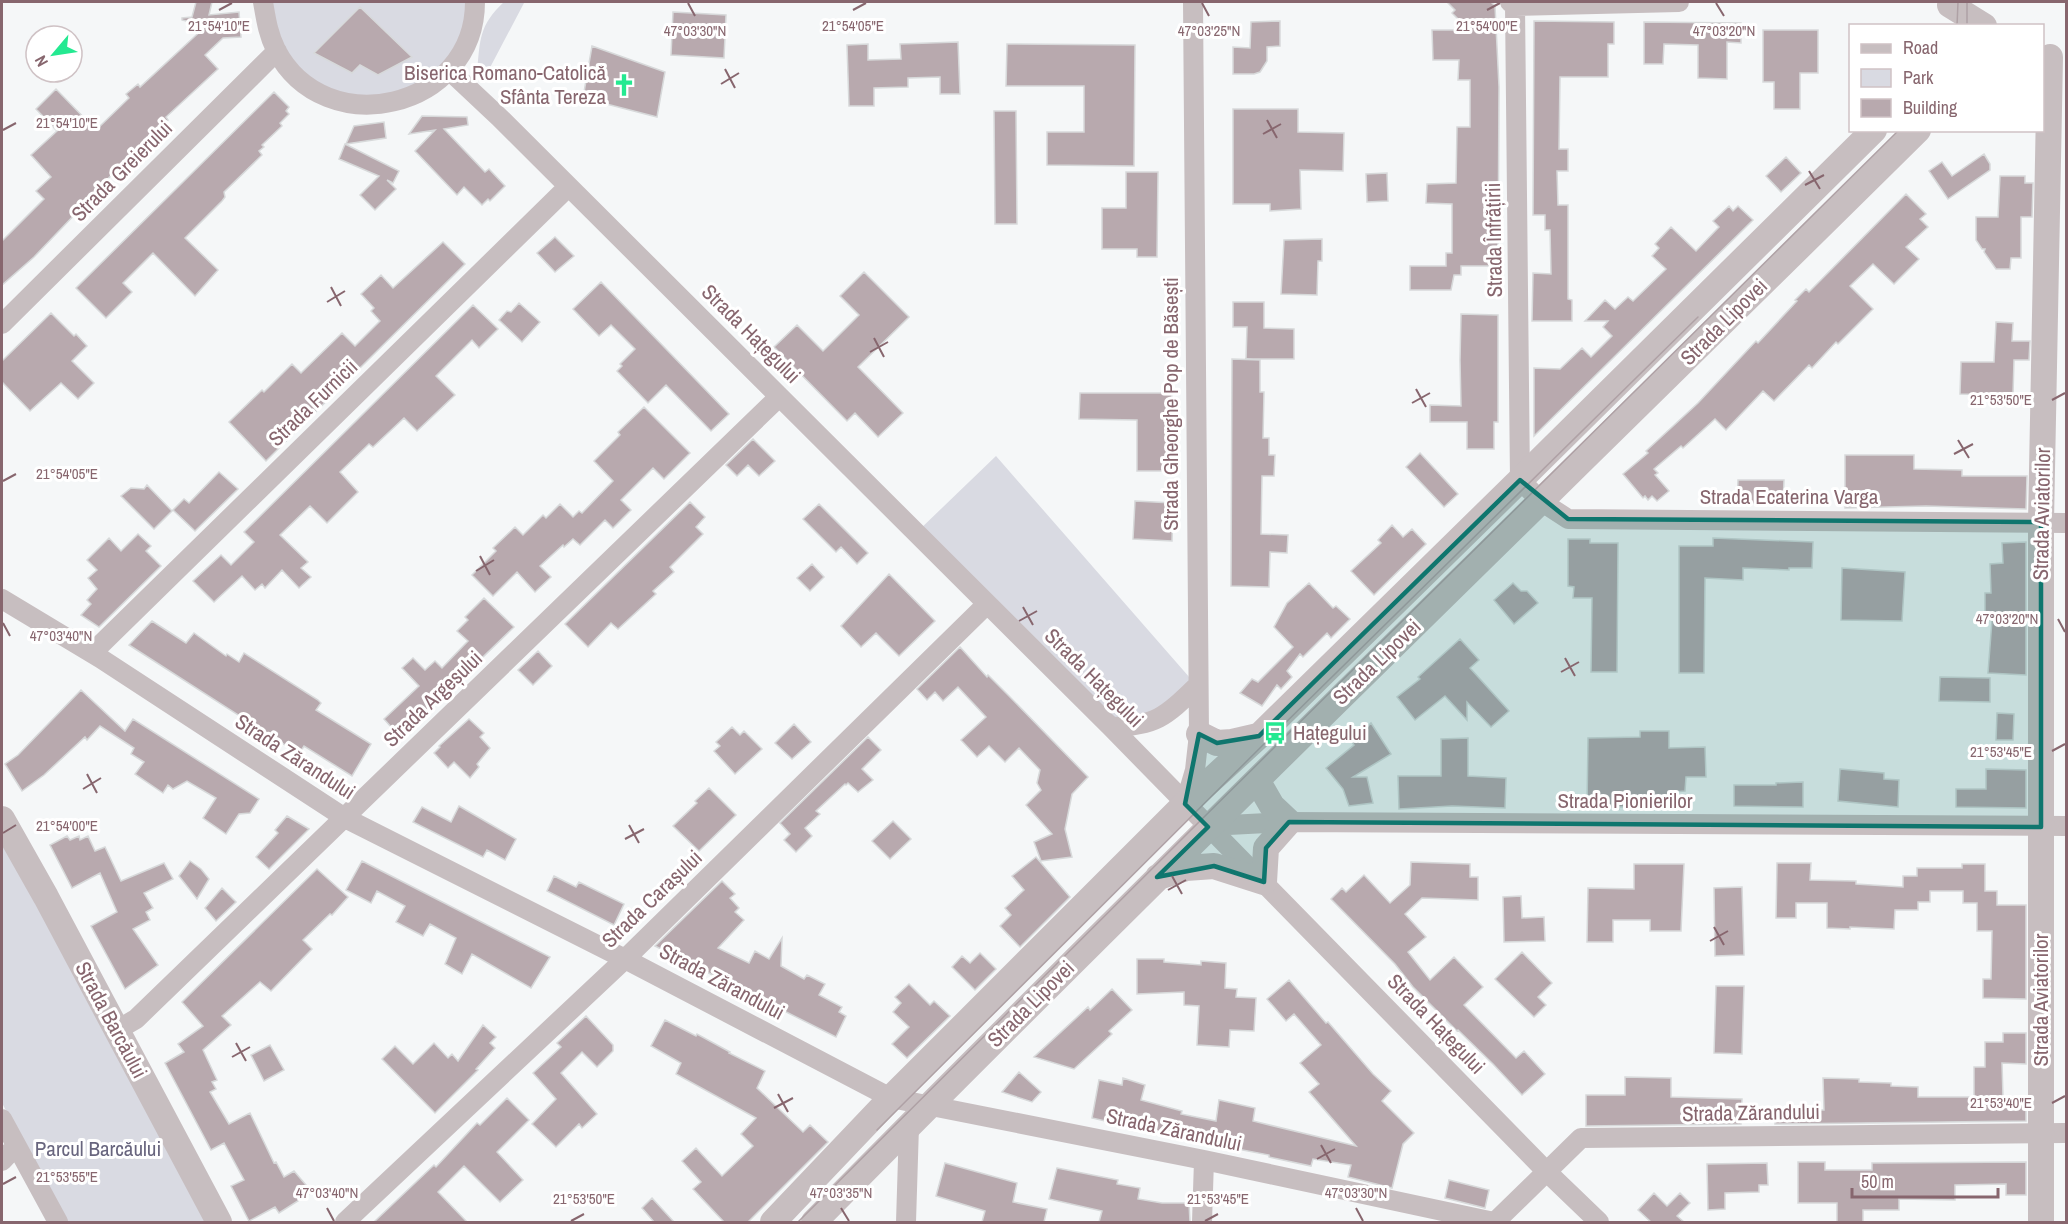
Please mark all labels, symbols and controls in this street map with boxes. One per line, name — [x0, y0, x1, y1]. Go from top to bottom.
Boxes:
text: 21°54'10"E — [188, 15, 250, 36]
text: 21°54'05"E — [822, 15, 884, 36]
text: 21°54'00"E — [1456, 15, 1518, 36]
text: 47°03'30"N — [664, 20, 726, 41]
text: 47°03'25"N — [1178, 20, 1240, 41]
text: 47°03'20"N — [1693, 20, 1755, 41]
north arrow — [24, 24, 84, 84]
legend — [1849, 24, 2044, 132]
text: Road — [1903, 35, 1938, 60]
text: N — [29, 52, 53, 71]
place label: Biserica Romano-Catolică Sfânta Tereza — [404, 58, 606, 111]
text: Park — [1903, 65, 1934, 90]
church icon: Biserica Romano-Catolică Sfânta Tereza — [611, 72, 637, 98]
text: Building — [1903, 95, 1958, 120]
text: 21°54'10"E — [36, 112, 98, 133]
street label: Strada Greierului — [65, 114, 179, 228]
street label: Strada Înfrățirii — [1478, 182, 1509, 298]
street label: Strada Lipovei — [1674, 272, 1774, 372]
street label: Strada Gheorghe Pop de Băsești — [1156, 277, 1185, 531]
street label: Strada Hațegului — [695, 278, 807, 390]
street label: Strada Furnicii — [262, 353, 364, 453]
text: 21°53'50"E — [1970, 389, 2032, 410]
street label: Strada Aviatorilor — [2026, 447, 2057, 581]
text: 21°54'05"E — [36, 463, 98, 484]
street label: Strada Ecaterina Varga — [1700, 482, 1879, 511]
text: 47°03'20"N — [1976, 608, 2038, 629]
street label: Strada Lipovei — [1326, 612, 1427, 711]
street label: Strada Hațegului — [1038, 622, 1150, 734]
text: 47°03'40"N — [30, 625, 92, 646]
street label: Strada Argeșului — [377, 644, 489, 753]
street label: Strada Zărandului — [230, 707, 361, 806]
place label: Hațegului — [1293, 718, 1367, 747]
bus stop icon: Hațegului — [1262, 720, 1288, 746]
text: 21°53'45"E — [1970, 741, 2032, 762]
street label: Strada Pionierilor — [1558, 786, 1693, 815]
text: 21°54'00"E — [36, 815, 98, 836]
street label: Strada Carașului — [595, 843, 708, 954]
street label: Strada Aviatorilor — [2026, 933, 2055, 1066]
street label: Strada Zărandului — [655, 936, 790, 1027]
street label: Strada Lipovei — [981, 954, 1081, 1054]
street label: Strada Barcăului — [69, 956, 154, 1083]
street label: Strada Hațegului — [1381, 967, 1492, 1080]
text: 21°53'40"E — [1970, 1092, 2032, 1113]
street label: Strada Zărandului — [1682, 1097, 1820, 1128]
street label: Strada Zărandului — [1104, 1101, 1245, 1158]
park label: Parcul Barcăului — [35, 1134, 161, 1163]
scale bar — [1852, 1161, 1998, 1199]
text: 21°53'55"E — [36, 1166, 98, 1187]
text: 50 m — [1861, 1169, 1894, 1194]
text: 47°03'40"N — [296, 1182, 358, 1203]
text: 47°03'35"N — [810, 1182, 872, 1203]
text: 47°03'30"N — [1325, 1182, 1387, 1203]
text: 21°53'50"E — [553, 1188, 615, 1209]
text: 21°53'45"E — [1187, 1188, 1249, 1209]

